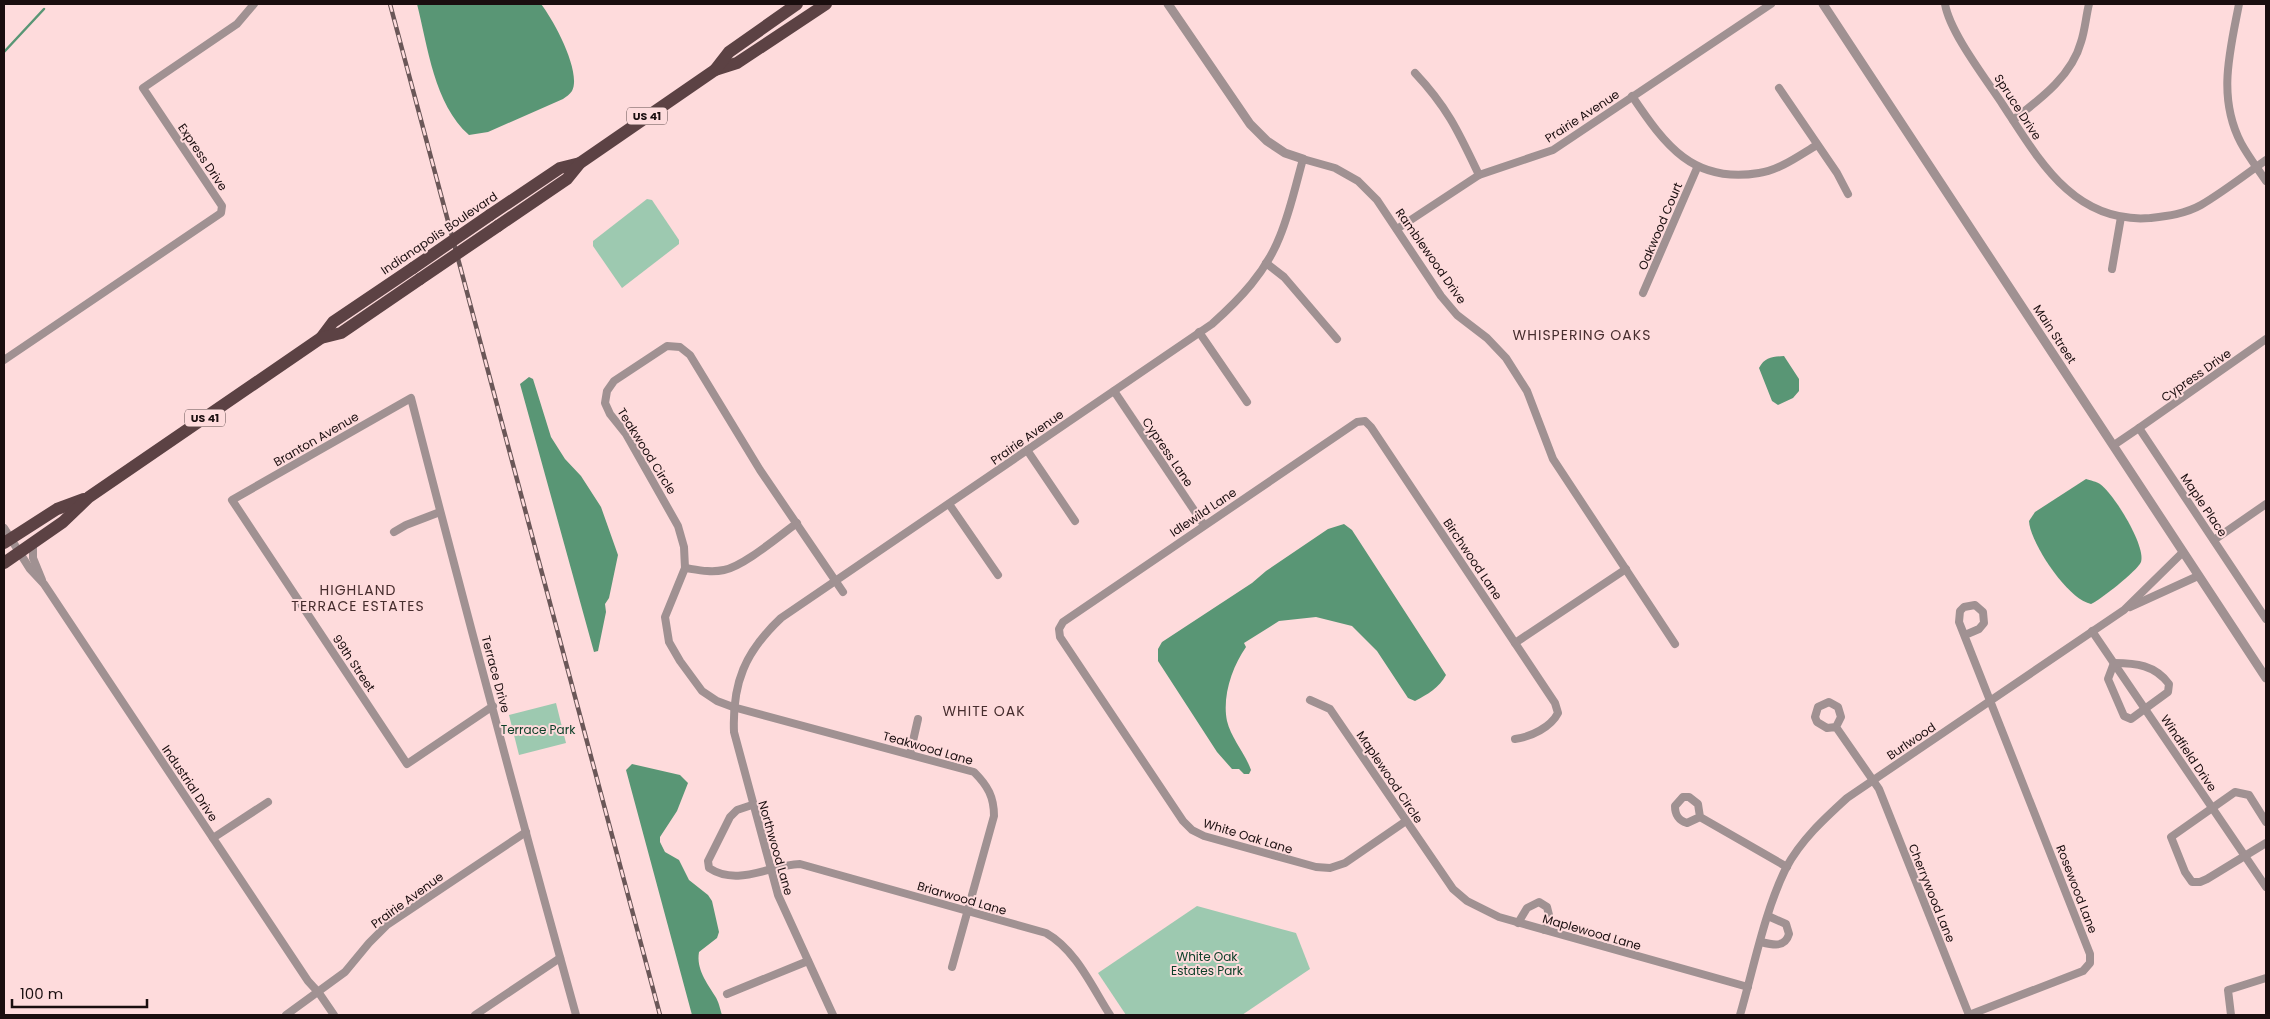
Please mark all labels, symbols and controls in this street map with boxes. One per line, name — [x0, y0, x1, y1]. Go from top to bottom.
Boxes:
street label: Spruce Drive — [1990, 71, 2046, 143]
street label: Prairie Avenue — [1541, 86, 1623, 146]
road number: US 41 — [627, 108, 667, 124]
street label: Express Drive — [174, 120, 232, 194]
street label: Oakwood Court — [1634, 180, 1686, 272]
street label: Indianapolis Boulevard — [377, 188, 501, 278]
street label: Ramblewood Drive — [1392, 205, 1470, 307]
street label: Main Street — [2030, 301, 2080, 367]
district label: WHISPERING OAKS — [1513, 325, 1651, 345]
street label: Cypress Drive — [2158, 345, 2234, 405]
street label: Teakwood Circle — [614, 404, 680, 498]
street label: Prairie Avenue — [987, 405, 1067, 469]
street label: Branton Avenue — [270, 408, 362, 470]
road number: US 41 — [185, 409, 225, 426]
street label: Cypress Lane — [1139, 414, 1197, 490]
street label: Maple Place — [2177, 470, 2231, 540]
street label: Idlewild Lane — [1166, 483, 1240, 541]
street label: Birchwood Lane — [1439, 515, 1507, 603]
district label: HIGHLAND TERRACE ESTATES — [291, 580, 425, 616]
street label: 99th Street — [329, 631, 379, 695]
street label: Terrace Drive — [478, 634, 514, 714]
district label: WHITE OAK — [942, 701, 1026, 721]
street label: Windfield Drive — [2157, 711, 2221, 795]
street label: Burlwood — [1883, 718, 1939, 764]
park label: Terrace Park — [501, 721, 576, 738]
street label: Teakwood Lane — [881, 727, 975, 769]
street label: Maplewood Circle — [1353, 728, 1427, 826]
street label: Industrial Drive — [158, 741, 222, 825]
street label: Northwood Lane — [754, 799, 798, 897]
street label: White Oak Lane — [1201, 814, 1295, 858]
street label: Cherrywood Lane — [1904, 841, 1960, 945]
street label: Rosewood Lane — [2052, 842, 2102, 936]
street label: Prairie Avenue — [367, 868, 447, 932]
street label: Briarwood Lane — [915, 877, 1009, 919]
street label: Maplewood Lane — [1541, 910, 1643, 954]
park label: White Oak Estates Park — [1171, 948, 1244, 979]
scale bar — [12, 976, 148, 1008]
text: 100 m — [20, 983, 63, 1004]

